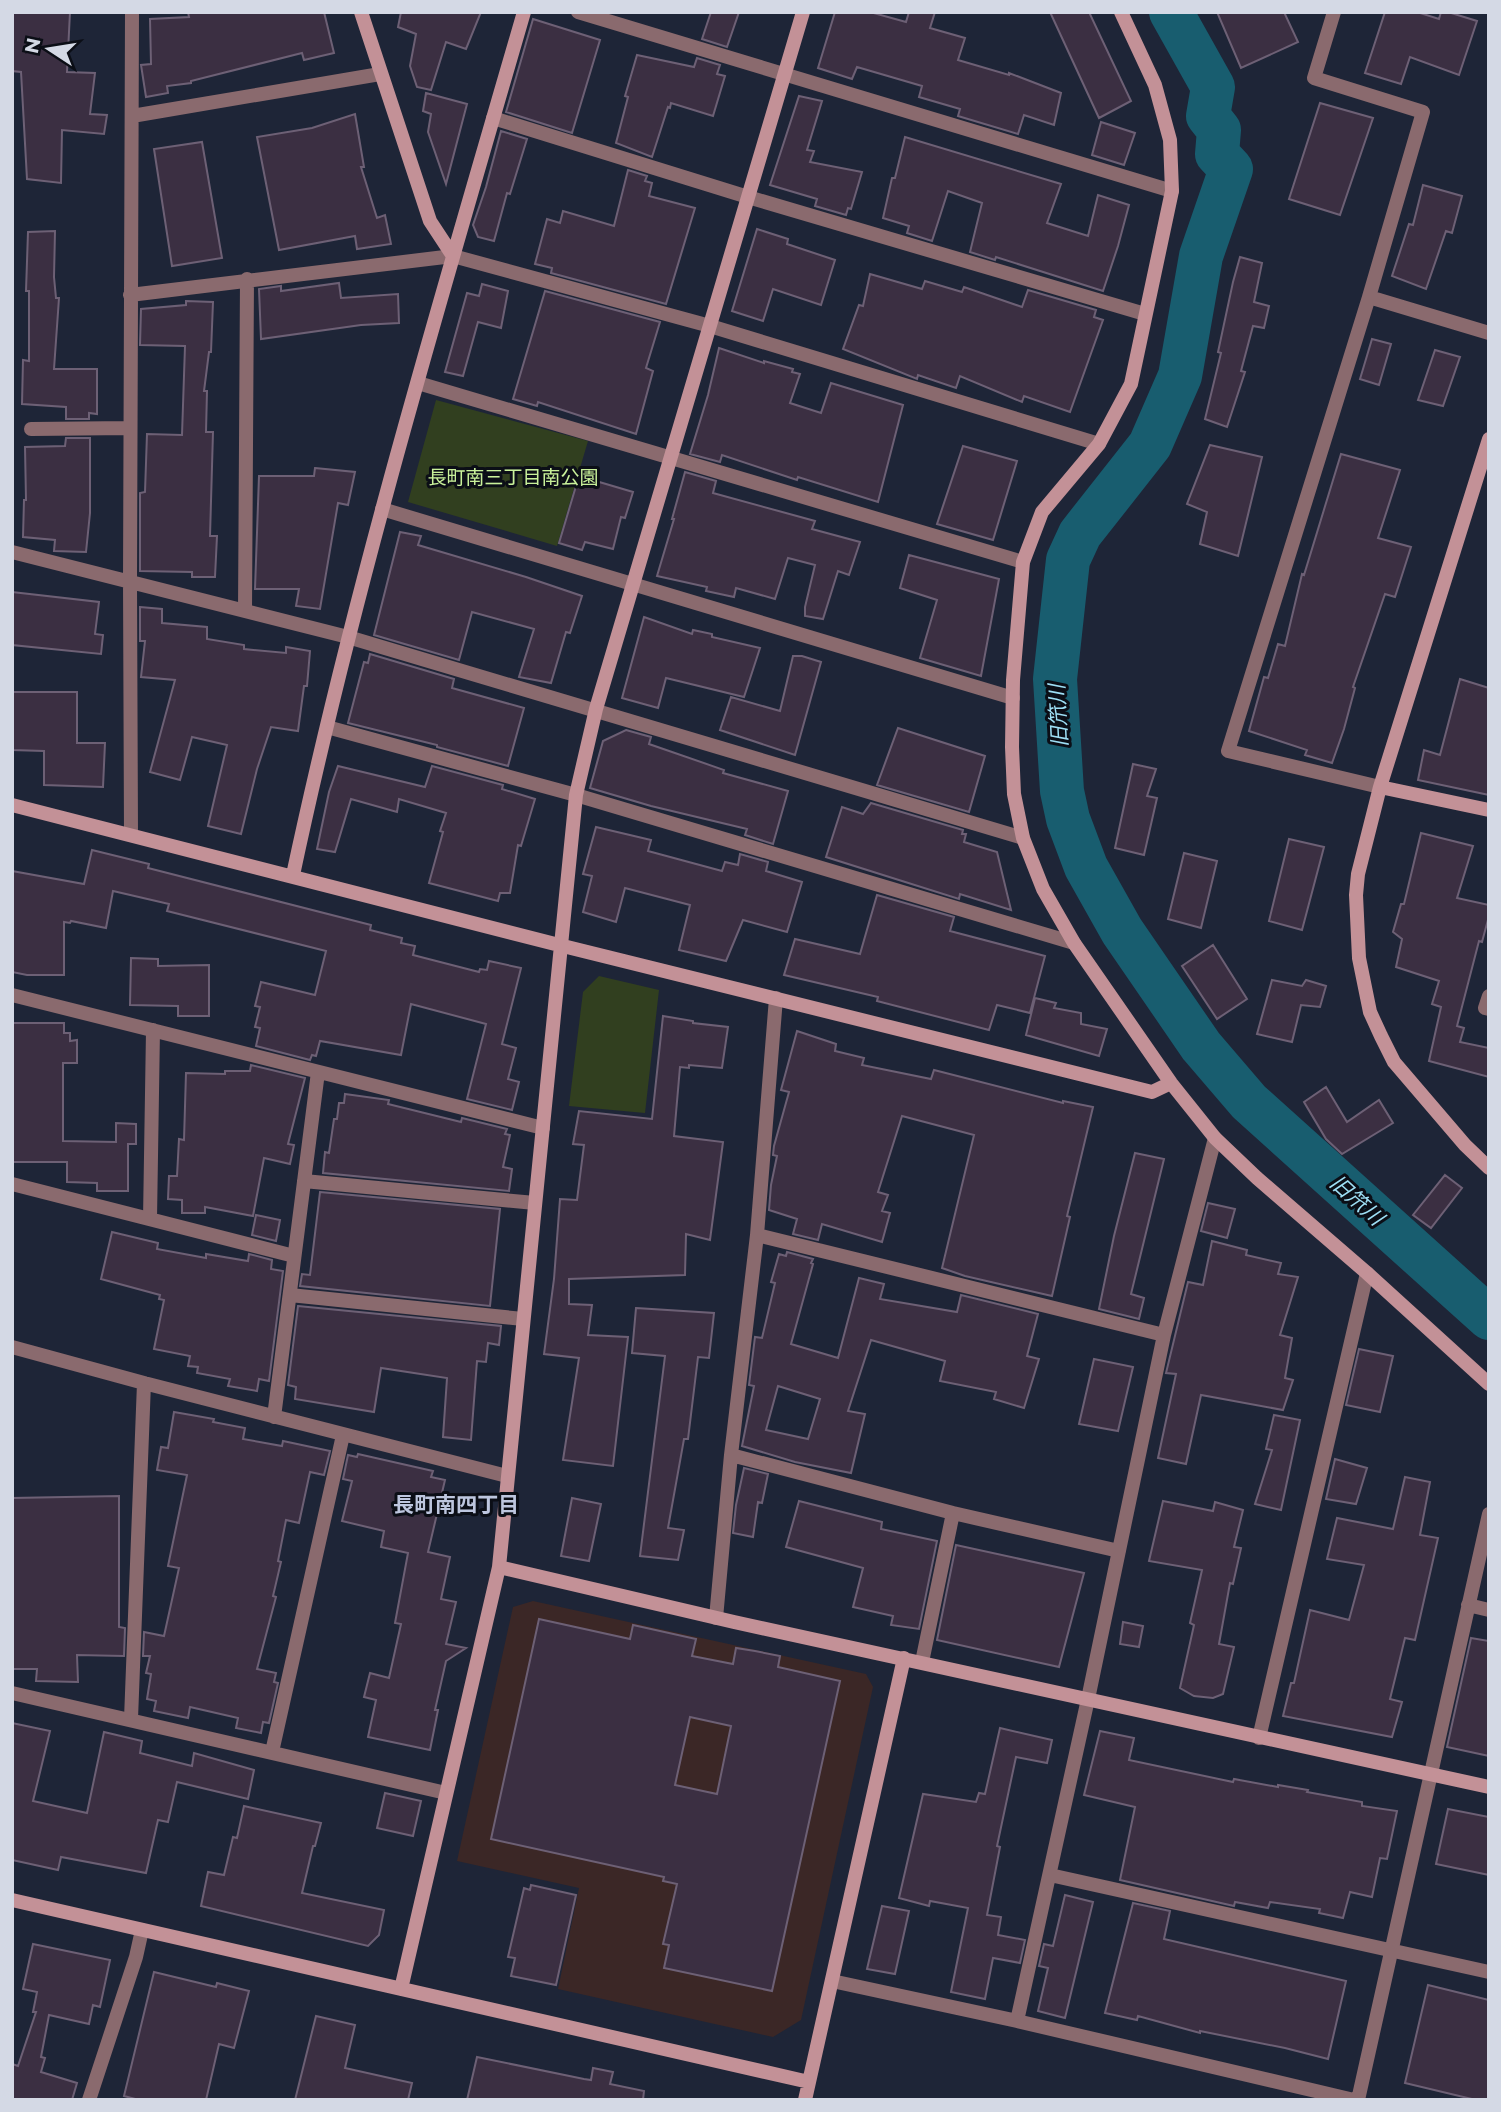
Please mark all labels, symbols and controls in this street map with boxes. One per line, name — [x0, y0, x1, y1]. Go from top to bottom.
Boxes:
north arrow — [14, 14, 84, 84]
text: N — [20, 36, 46, 55]
park label: 長町南三丁目南公園 — [427, 466, 599, 489]
water label: 旧笊川 — [1044, 682, 1072, 748]
water label: 旧笊川 — [1325, 1170, 1390, 1232]
district label: 長町南四丁目 — [393, 1492, 519, 1517]

